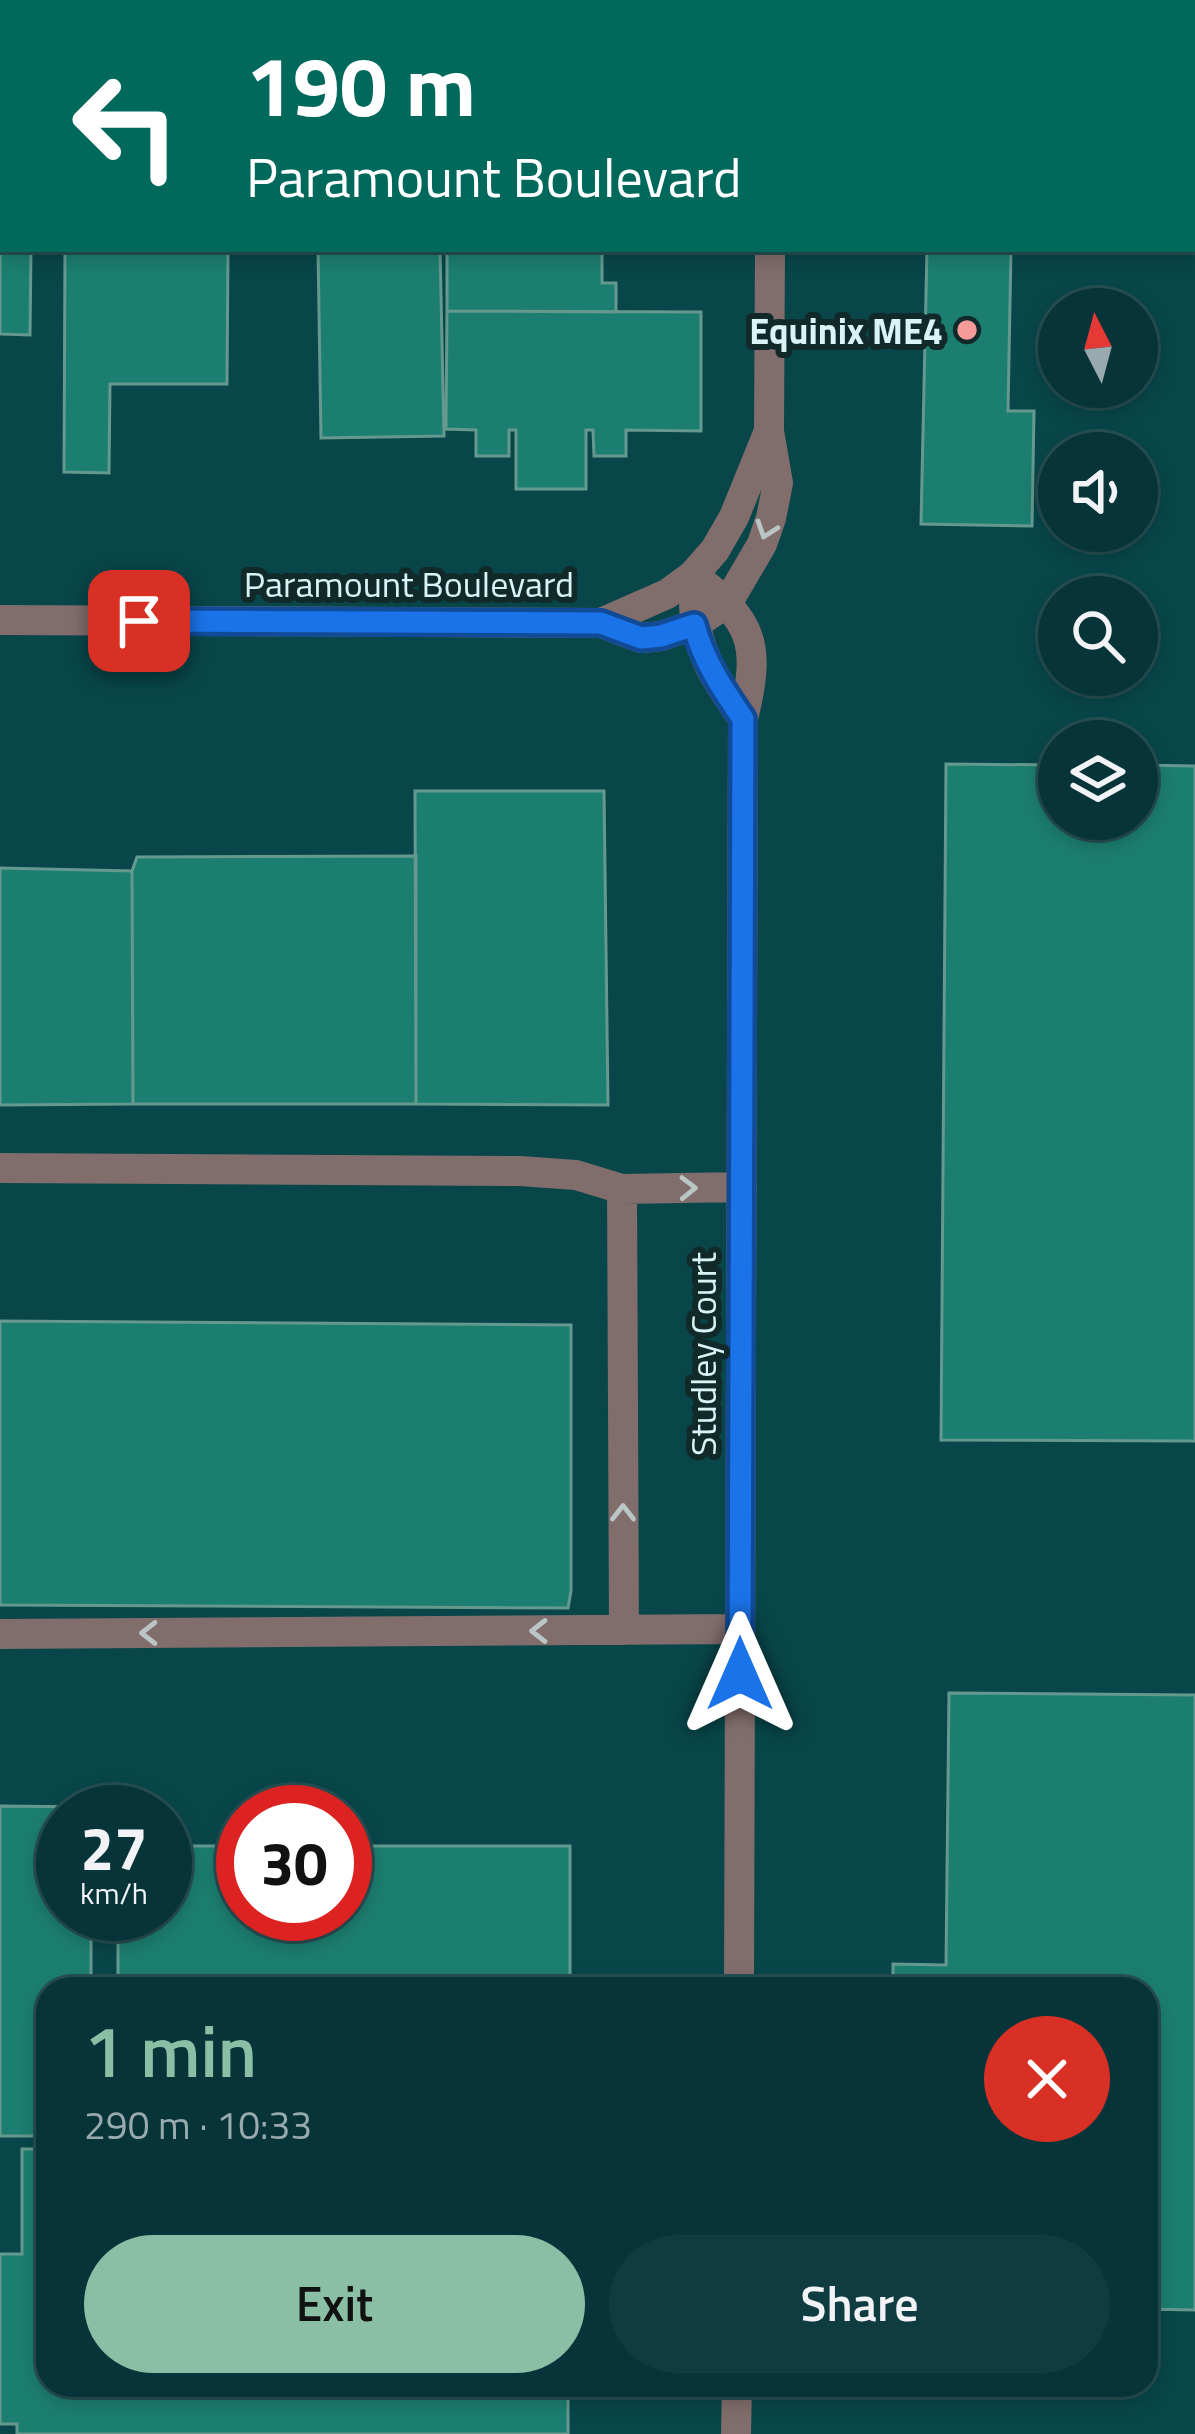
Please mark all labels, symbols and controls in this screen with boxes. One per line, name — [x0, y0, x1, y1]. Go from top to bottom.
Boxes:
text: 190 m — [246, 21, 476, 149]
icon: left — [48, 48, 204, 204]
text: Paramount Boulevard — [246, 136, 741, 218]
north arrow — [1038, 288, 1158, 408]
map controls — [1038, 288, 1158, 840]
place label: Equinix ME4 — [749, 303, 943, 358]
marker: Equinix ME4 — [954, 317, 980, 343]
button: sound — [1038, 432, 1158, 552]
one-way arrow — [755, 519, 780, 540]
street label: Paramount Boulevard — [244, 556, 574, 611]
pin — [88, 570, 190, 672]
button: search — [1038, 576, 1158, 696]
icon: arrive — [106, 588, 172, 654]
button: layers — [1038, 720, 1158, 840]
one-way arrow — [680, 1175, 698, 1201]
street label: Studley Court — [675, 1252, 730, 1456]
one-way arrow — [610, 1503, 636, 1521]
position arrow — [677, 1611, 803, 1737]
one-way arrow — [529, 1618, 547, 1644]
one-way arrow — [139, 1620, 157, 1646]
speed limit sign: 30 — [216, 1785, 372, 1941]
text: 27 — [80, 1802, 148, 1893]
text: km/h — [80, 1870, 148, 1916]
text: 1 min — [84, 1995, 257, 2105]
button: close — [984, 2016, 1110, 2142]
text: 290 m · 10:33 — [84, 2095, 312, 2154]
button: Exit — [84, 2235, 585, 2373]
button: Share — [609, 2235, 1110, 2373]

